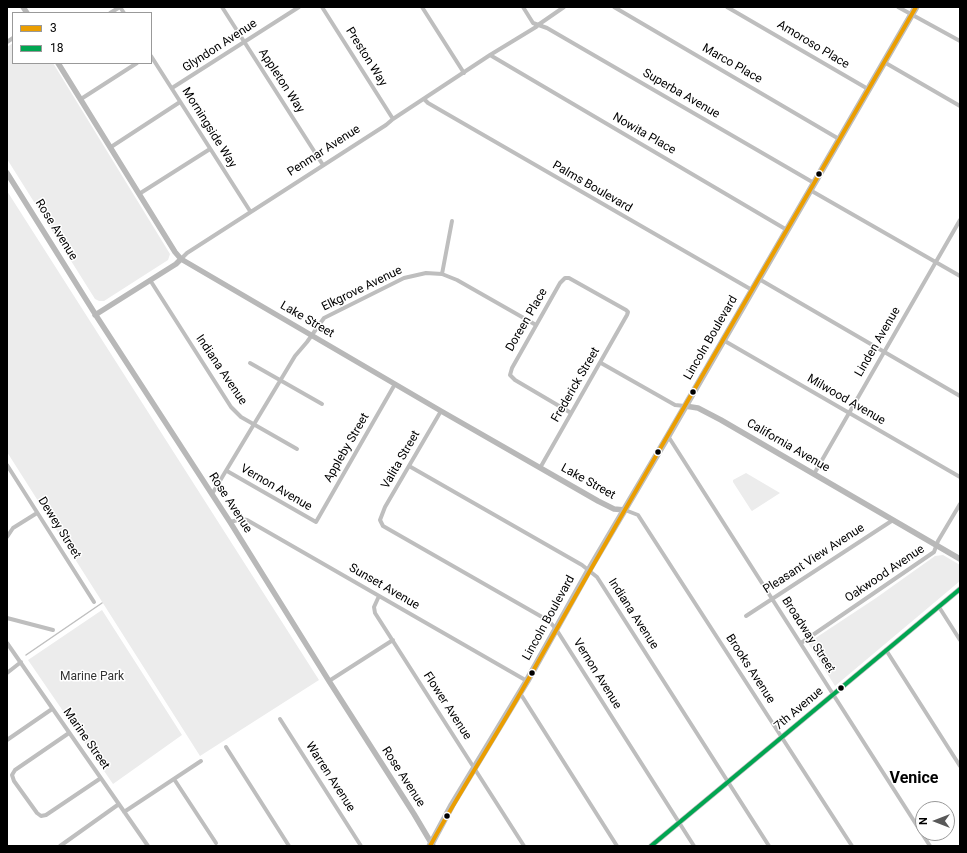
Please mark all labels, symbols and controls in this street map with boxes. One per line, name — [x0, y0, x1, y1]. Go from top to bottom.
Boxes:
legend — [12, 12, 152, 64]
street label: Glyndon Avenue — [180, 17, 260, 75]
street label: Amoroso Place — [774, 18, 852, 72]
text: 3 — [50, 21, 57, 35]
street label: Preston Way — [342, 25, 390, 89]
text: 18 — [50, 41, 64, 55]
street label: Marco Place — [700, 41, 764, 87]
street label: Appleton Way — [255, 46, 307, 116]
street label: Superba Avenue — [640, 66, 722, 122]
street label: Morningside Way — [178, 85, 240, 171]
street label: Nowita Place — [610, 110, 678, 158]
street label: Penmar Avenue — [285, 122, 363, 180]
street label: Palms Boulevard — [550, 158, 634, 216]
unlabelled marker — [814, 169, 824, 179]
street label: Rose Avenue — [32, 197, 80, 263]
street label: Elkgrove Avenue — [320, 263, 404, 315]
street label: Doreen Place — [503, 286, 551, 354]
street label: Lincoln Boulevard — [681, 293, 741, 383]
street label: Lake Street — [277, 299, 337, 341]
street label: Linden Avenue — [852, 305, 904, 379]
street label: Indiana Avenue — [192, 332, 250, 408]
street label: Frederick Street — [549, 345, 603, 425]
street label: Milwood Avenue — [804, 372, 888, 428]
unlabelled marker — [688, 387, 698, 397]
street label: Appleby Street — [321, 411, 373, 485]
street label: California Avenue — [744, 416, 832, 476]
street label: Valita Street — [379, 428, 423, 492]
unlabelled marker — [653, 447, 663, 457]
street label: Lake Street — [558, 461, 618, 503]
street label: Vernon Avenue — [238, 462, 314, 514]
street label: Rose Avenue — [205, 470, 255, 536]
street label: Dewey Street — [34, 495, 84, 561]
street label: Pleasant View Avenue — [761, 521, 867, 597]
street label: Oakwood Avenue — [843, 542, 927, 606]
street label: Sunset Avenue — [346, 561, 422, 613]
street label: Lincoln Boulevard — [520, 573, 578, 663]
street label: Indiana Avenue — [605, 576, 661, 652]
street label: Broadway Street — [778, 594, 838, 676]
street label: Brooks Avenue — [722, 632, 778, 706]
street label: Vernon Avenue — [570, 636, 624, 712]
unlabelled marker — [527, 668, 537, 678]
street label: Flower Avenue — [420, 669, 474, 743]
park label: Marine Park — [60, 670, 124, 684]
unlabelled marker — [836, 683, 846, 693]
street label: 7th Avenue — [772, 684, 826, 734]
street label: Marine Street — [60, 706, 112, 772]
street label: Warren Avenue — [302, 739, 358, 815]
street label: Rose Avenue — [378, 744, 428, 810]
district label: Venice — [890, 769, 938, 789]
north arrow — [915, 801, 955, 841]
unlabelled marker — [442, 811, 452, 821]
text: N — [917, 817, 930, 825]

